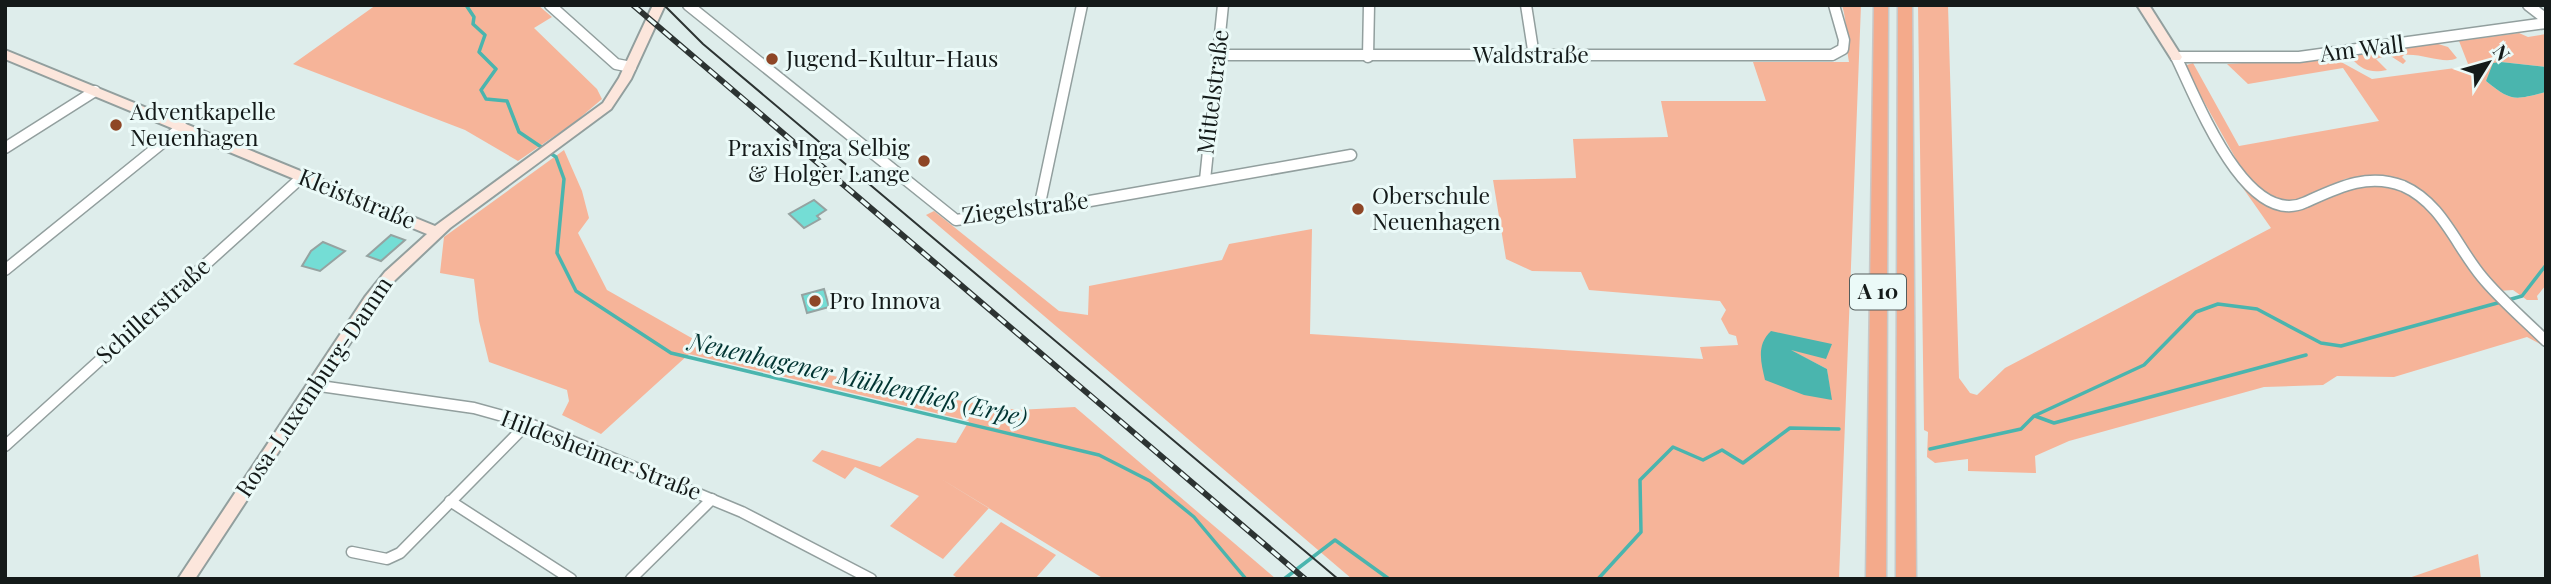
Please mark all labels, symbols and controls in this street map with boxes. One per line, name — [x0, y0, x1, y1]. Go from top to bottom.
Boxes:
street label: Am Wall — [2317, 27, 2406, 68]
street label: Mittelstraße — [1188, 28, 1235, 156]
north arrow — [2453, 28, 2523, 98]
street label: Waldstraße — [1472, 38, 1589, 69]
text: N — [2488, 39, 2517, 66]
place label: Jugend-Kultur-Haus — [785, 42, 998, 73]
marker: Jugend-Kultur-Haus — [764, 51, 780, 67]
place label: Adventkapelle Neuenhagen — [129, 95, 276, 152]
marker: Adventkapelle Neuenhagen — [108, 117, 124, 133]
place label: Praxis Inga Selbig & Holger Lange — [728, 131, 910, 188]
marker: Praxis Inga Selbig & Holger Lange — [916, 153, 932, 169]
street label: Kleiststraße — [295, 160, 421, 235]
place label: Oberschule Neuenhagen — [1372, 179, 1501, 236]
street label: Ziegelstraße — [960, 183, 1090, 230]
marker: Oberschule Neuenhagen — [1350, 201, 1366, 217]
street label: Schillerstraße — [88, 250, 216, 370]
street label: Rosa-Luxemburg-Damm — [227, 269, 399, 502]
road number: A 10 — [1850, 274, 1906, 310]
place label: Pro Innova — [829, 284, 941, 315]
marker: Pro Innova — [807, 293, 823, 309]
water label: Neuenhagener Mühlenfließ (Erpe) — [684, 323, 1031, 433]
street label: Hildesheimer Straße — [497, 401, 706, 506]

